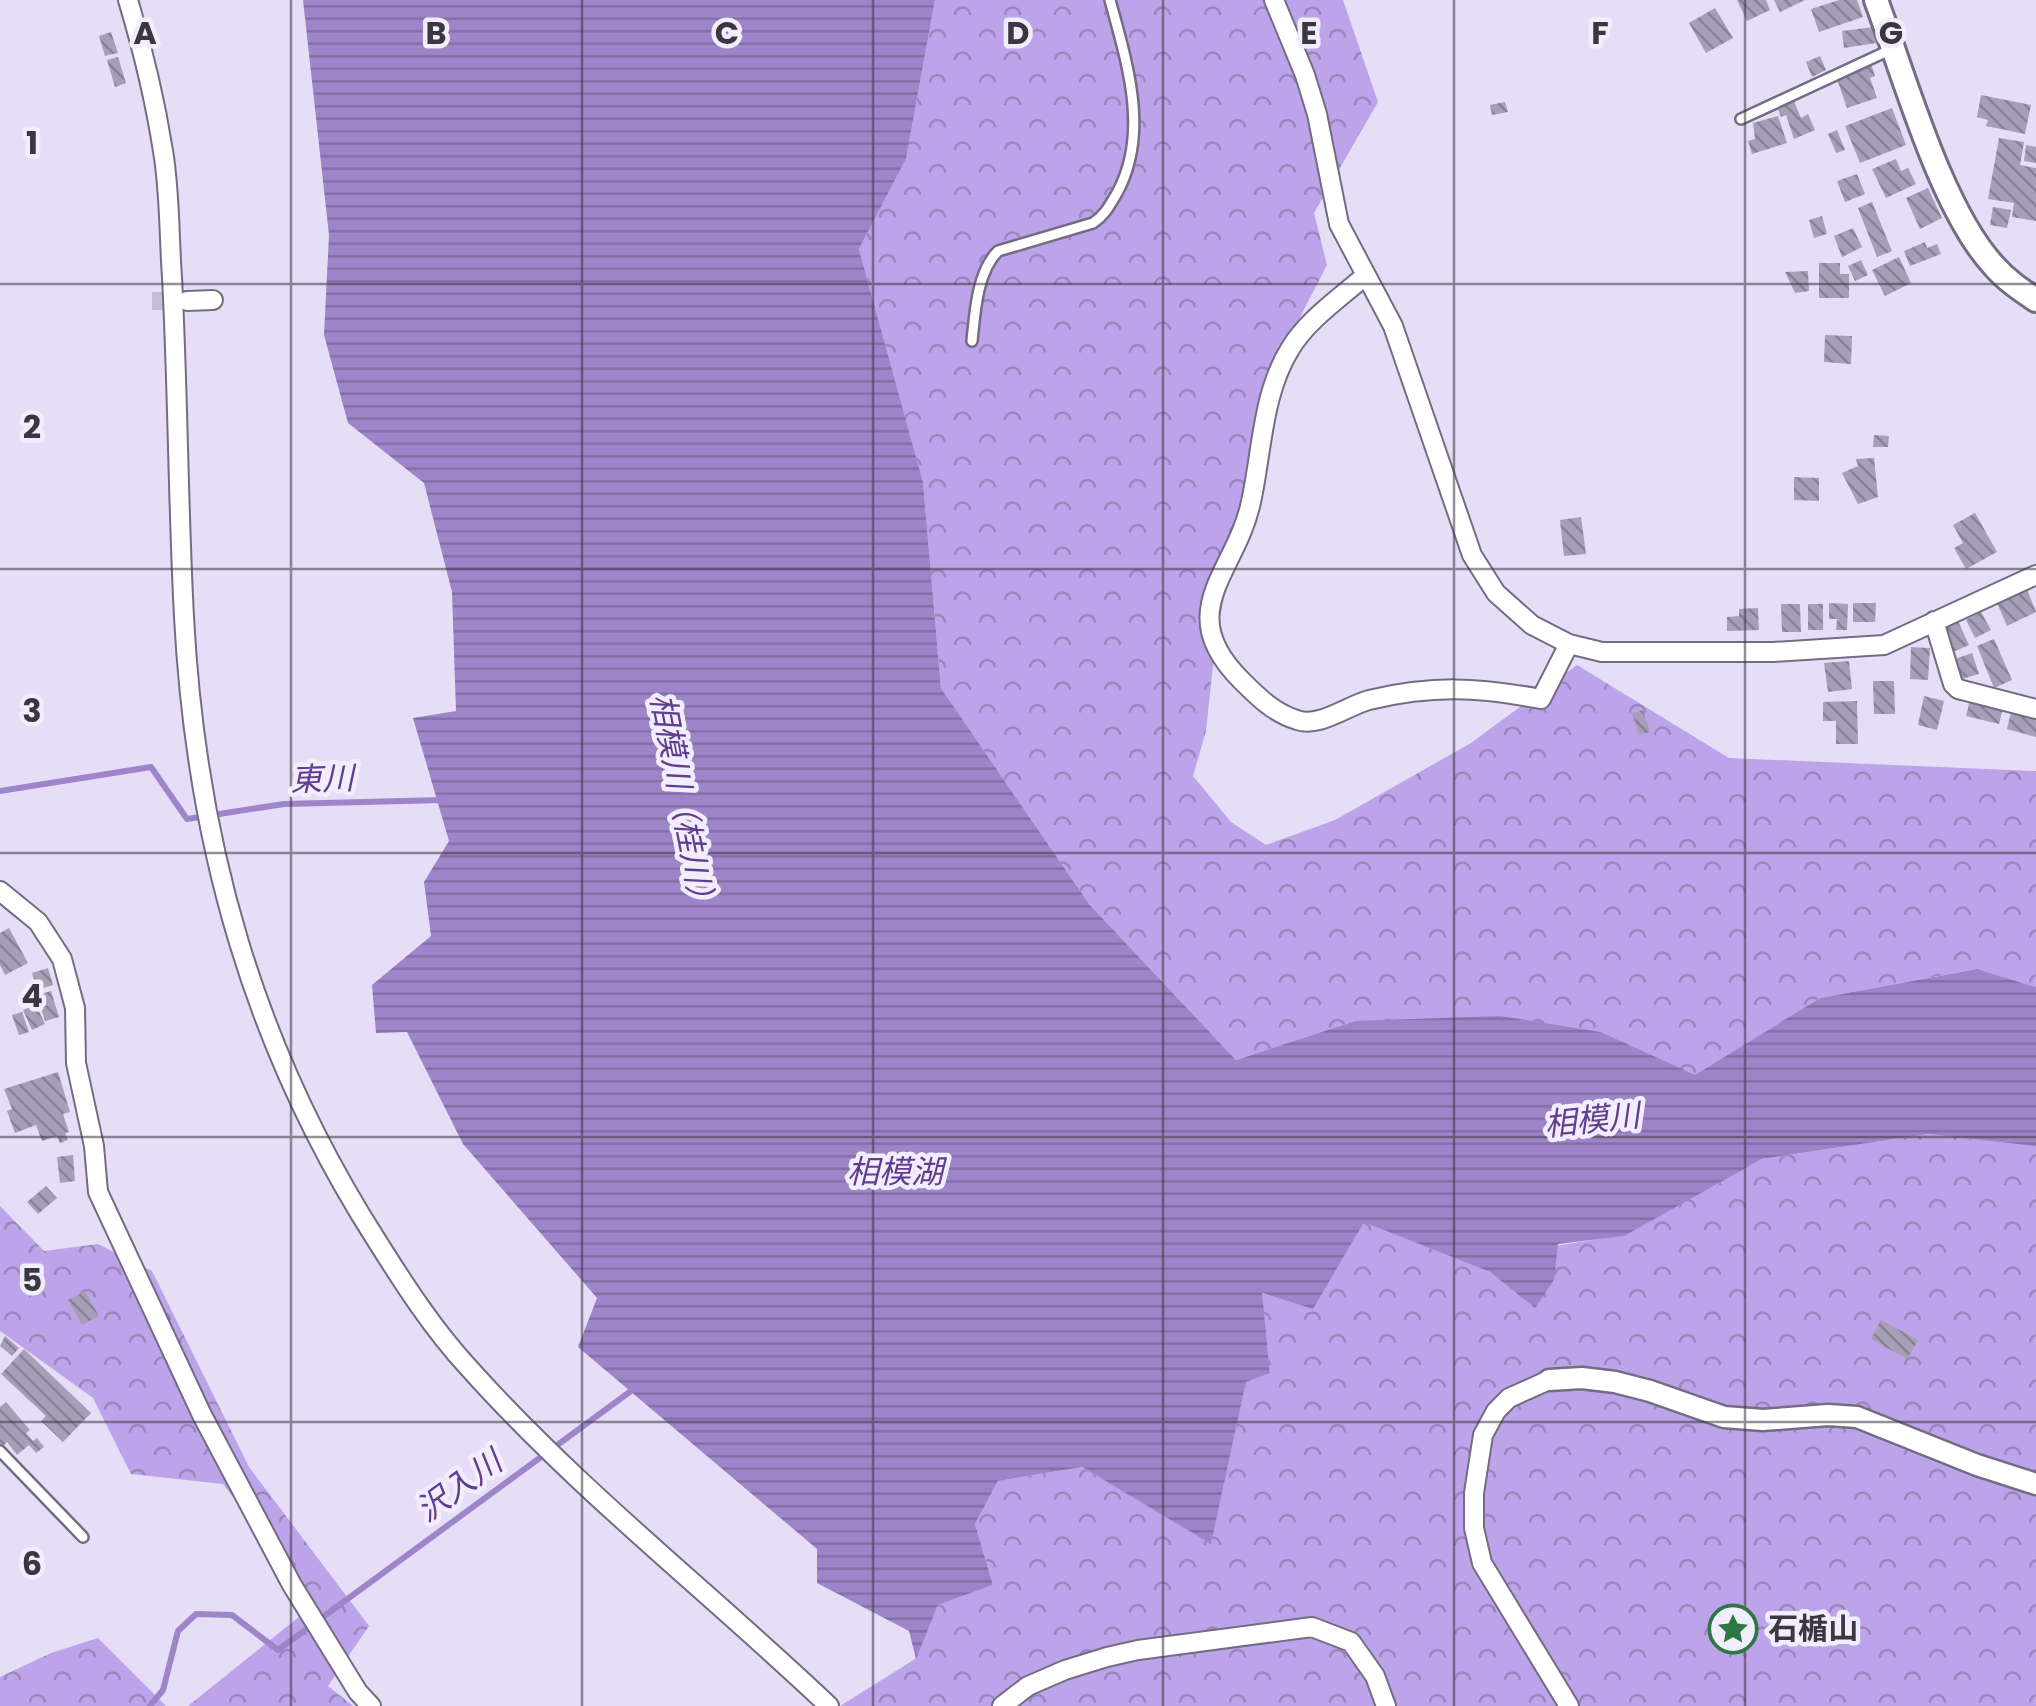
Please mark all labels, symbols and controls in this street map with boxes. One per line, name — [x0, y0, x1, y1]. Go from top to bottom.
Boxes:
text: A — [133, 10, 157, 55]
text: B — [425, 10, 447, 55]
text: C — [715, 10, 739, 55]
text: D — [1006, 10, 1030, 55]
text: E — [1300, 10, 1318, 55]
text: F — [1591, 10, 1609, 55]
text: G — [1879, 10, 1903, 55]
text: 1 — [26, 120, 38, 165]
text: 2 — [23, 404, 41, 449]
text: 3 — [22, 688, 42, 733]
water label: 相模川（桂川） — [640, 690, 727, 918]
water label: 東川 — [289, 755, 358, 802]
text: 4 — [21, 973, 43, 1018]
water label: 相模川 — [1542, 1092, 1645, 1147]
water label: 相模湖 — [847, 1149, 948, 1194]
text: 5 — [22, 1257, 42, 1302]
water label: 沢入川 — [407, 1437, 513, 1532]
text: 6 — [22, 1541, 42, 1586]
place icon: 石楯山 — [1707, 1603, 1759, 1655]
place label: 石楯山 — [1768, 1607, 1858, 1650]

